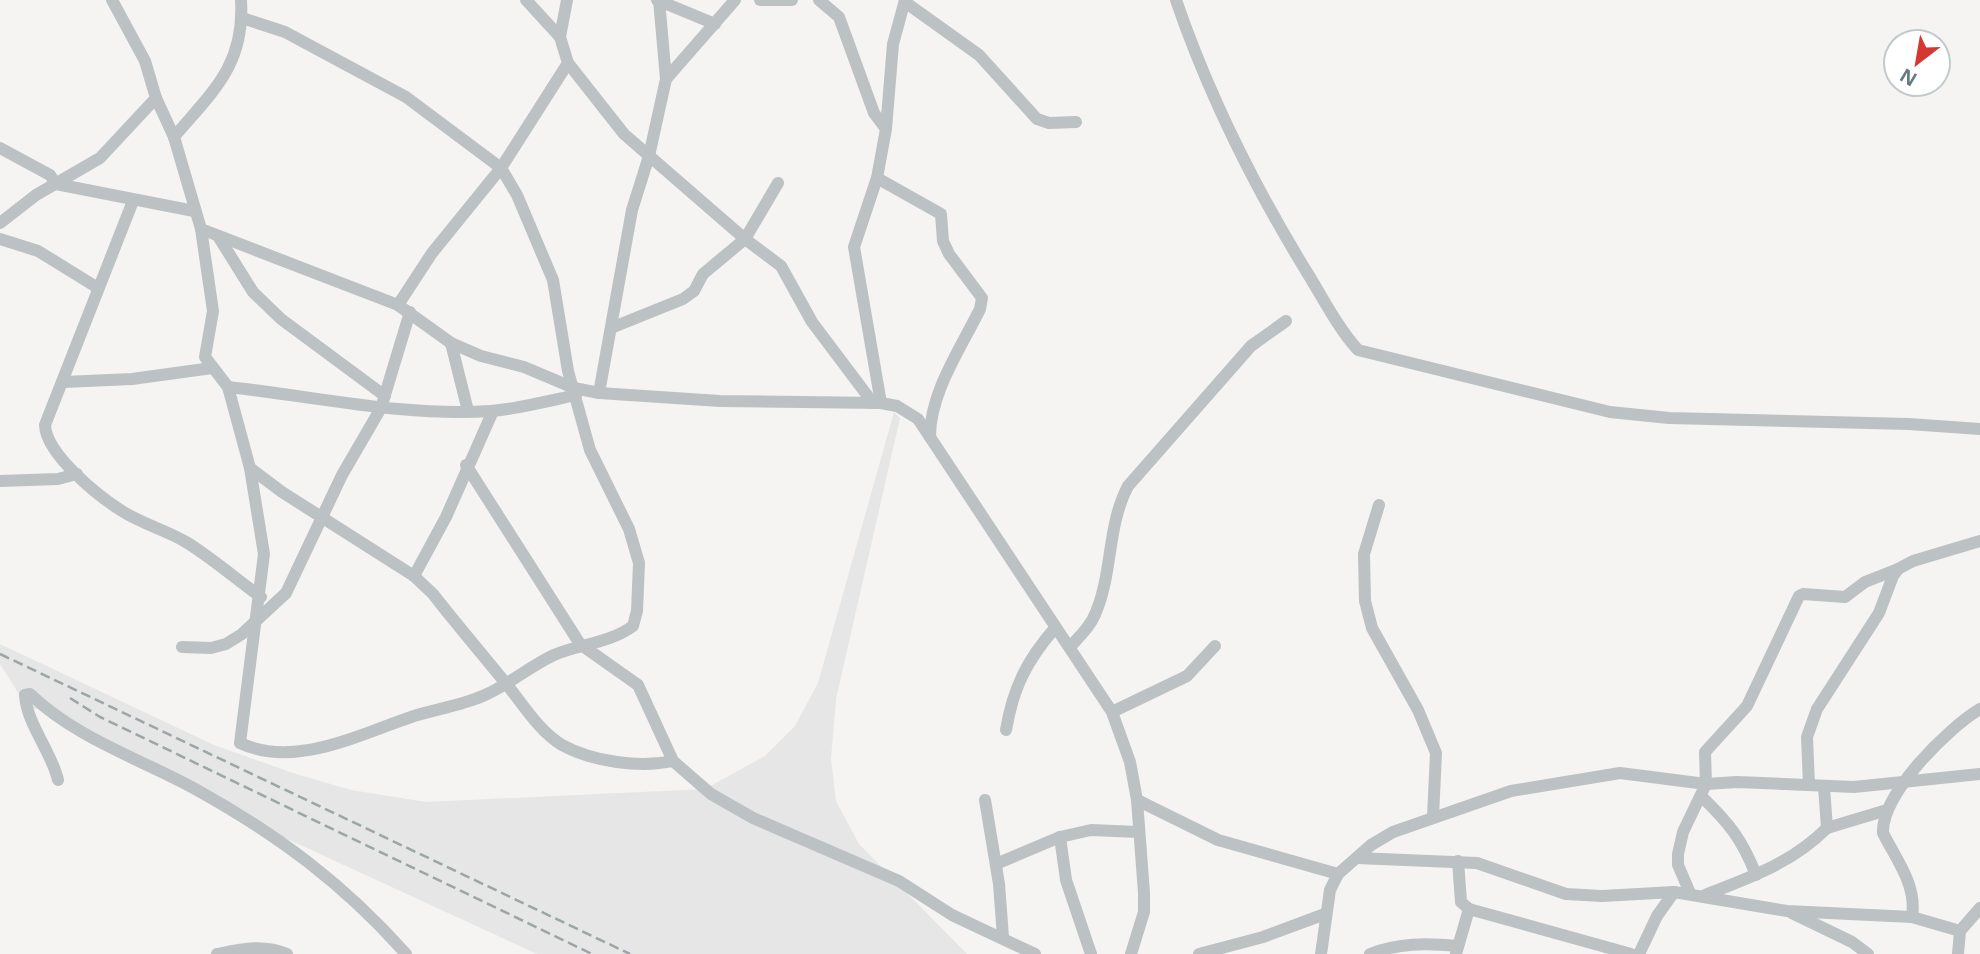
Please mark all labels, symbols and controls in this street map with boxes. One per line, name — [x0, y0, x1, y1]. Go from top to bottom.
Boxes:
north arrow — [1882, 28, 1952, 98]
text: N — [1895, 62, 1922, 93]

